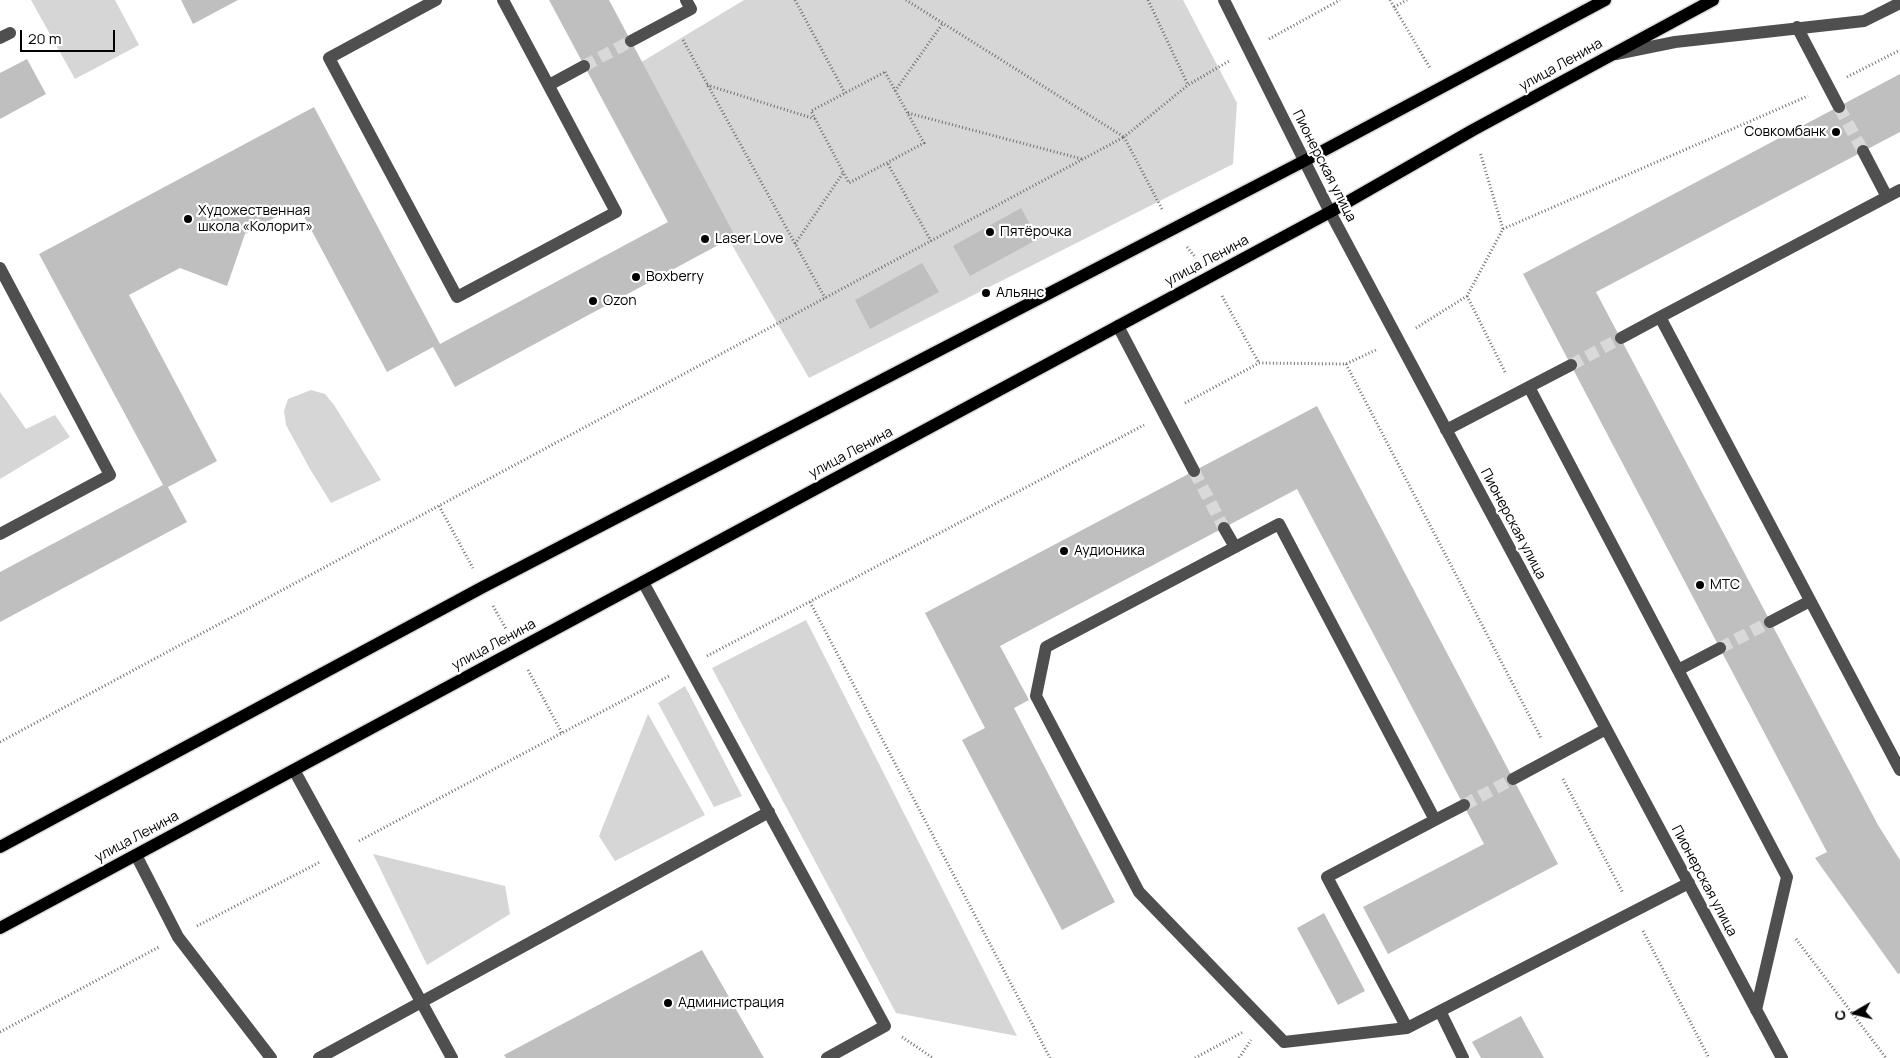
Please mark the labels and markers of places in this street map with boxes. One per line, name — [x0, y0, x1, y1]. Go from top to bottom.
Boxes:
place label: Совкомбанк — [1744, 124, 1826, 140]
marker: Совкомбанк — [1830, 126, 1842, 138]
place label: Художественная школа «Колорит» — [198, 203, 313, 236]
marker: Художественная школа «Колорит» — [182, 213, 194, 225]
place label: Пятёрочка — [1000, 224, 1072, 240]
marker: Пятёрочка — [984, 226, 996, 238]
place label: Laser Love — [715, 231, 783, 247]
marker: Laser Love — [699, 233, 711, 245]
place label: Boxberry — [646, 269, 704, 285]
marker: Boxberry — [630, 271, 642, 283]
place label: Альянс — [996, 285, 1044, 301]
marker: Альянс — [980, 287, 992, 299]
place label: Ozon — [603, 293, 637, 309]
marker: Ozon — [587, 295, 599, 307]
place label: Аудионика — [1074, 543, 1145, 559]
marker: Аудионика — [1058, 545, 1070, 557]
place label: МТС — [1710, 577, 1740, 593]
marker: МТС — [1694, 579, 1706, 591]
place label: Администрация — [678, 995, 784, 1011]
marker: Администрация — [662, 997, 674, 1009]

